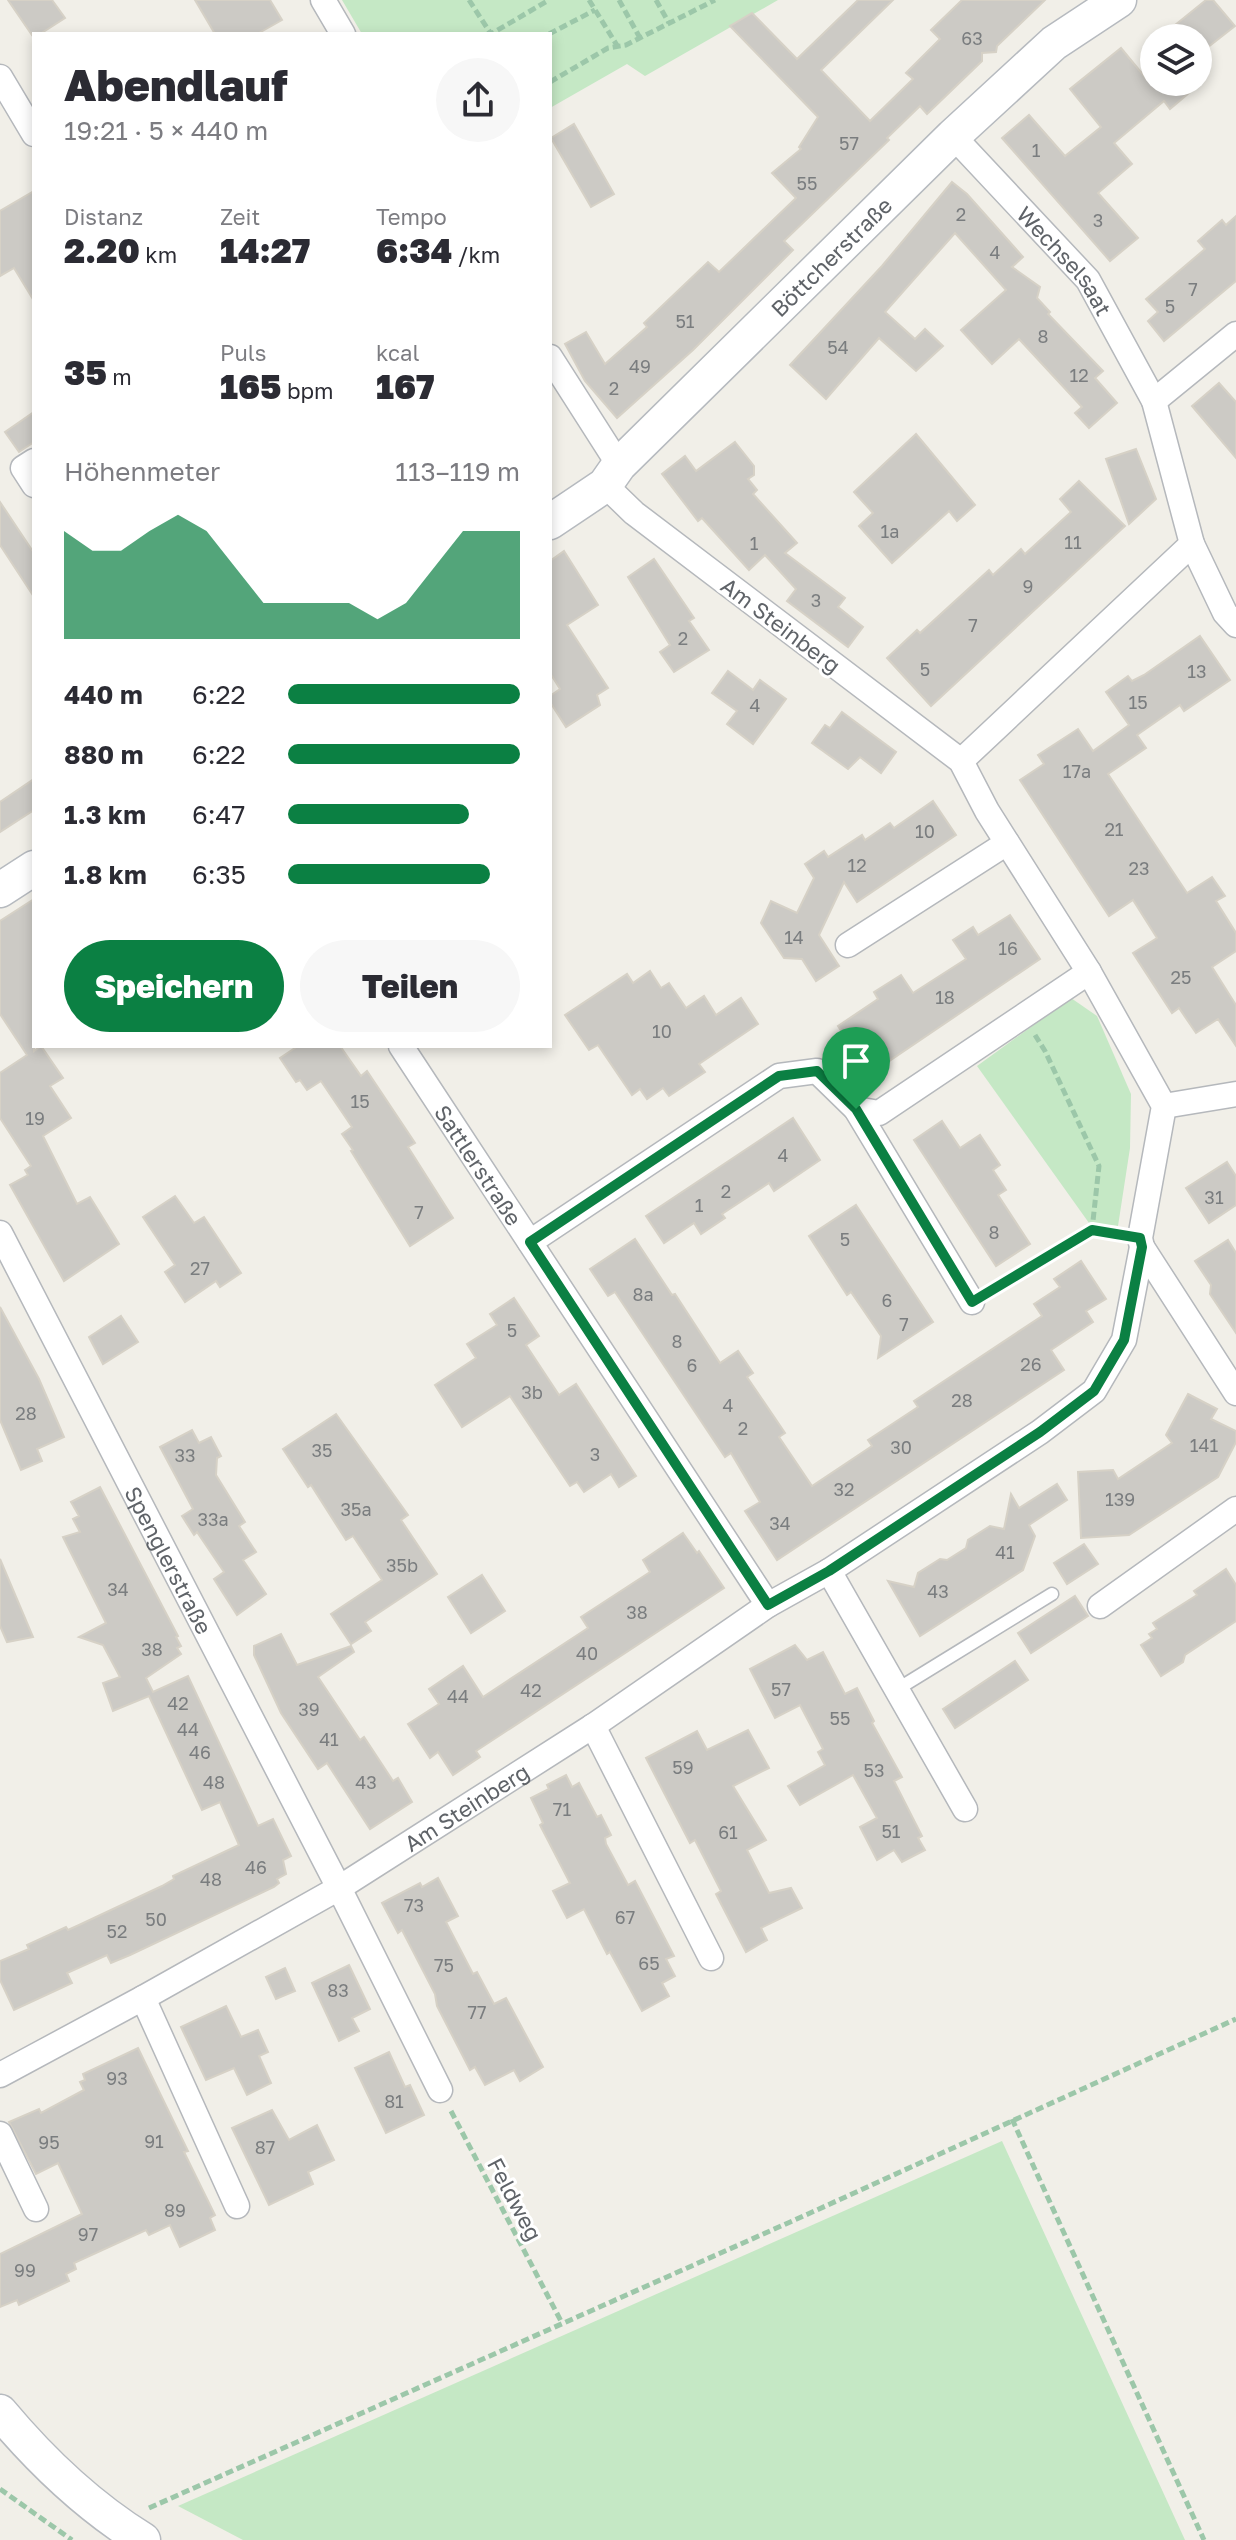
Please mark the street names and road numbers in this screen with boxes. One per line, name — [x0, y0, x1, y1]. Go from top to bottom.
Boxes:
street label: Böttcherstraße — [765, 191, 897, 322]
street label: Wechselsaat — [1012, 200, 1118, 320]
street label: Am Steinberg — [716, 571, 846, 679]
street label: Sattlerstraße — [430, 1099, 528, 1230]
street label: Spenglerstraße — [120, 1481, 218, 1638]
street label: Am Steinberg — [399, 1757, 534, 1857]
street label: Feldweg — [482, 2153, 548, 2245]

